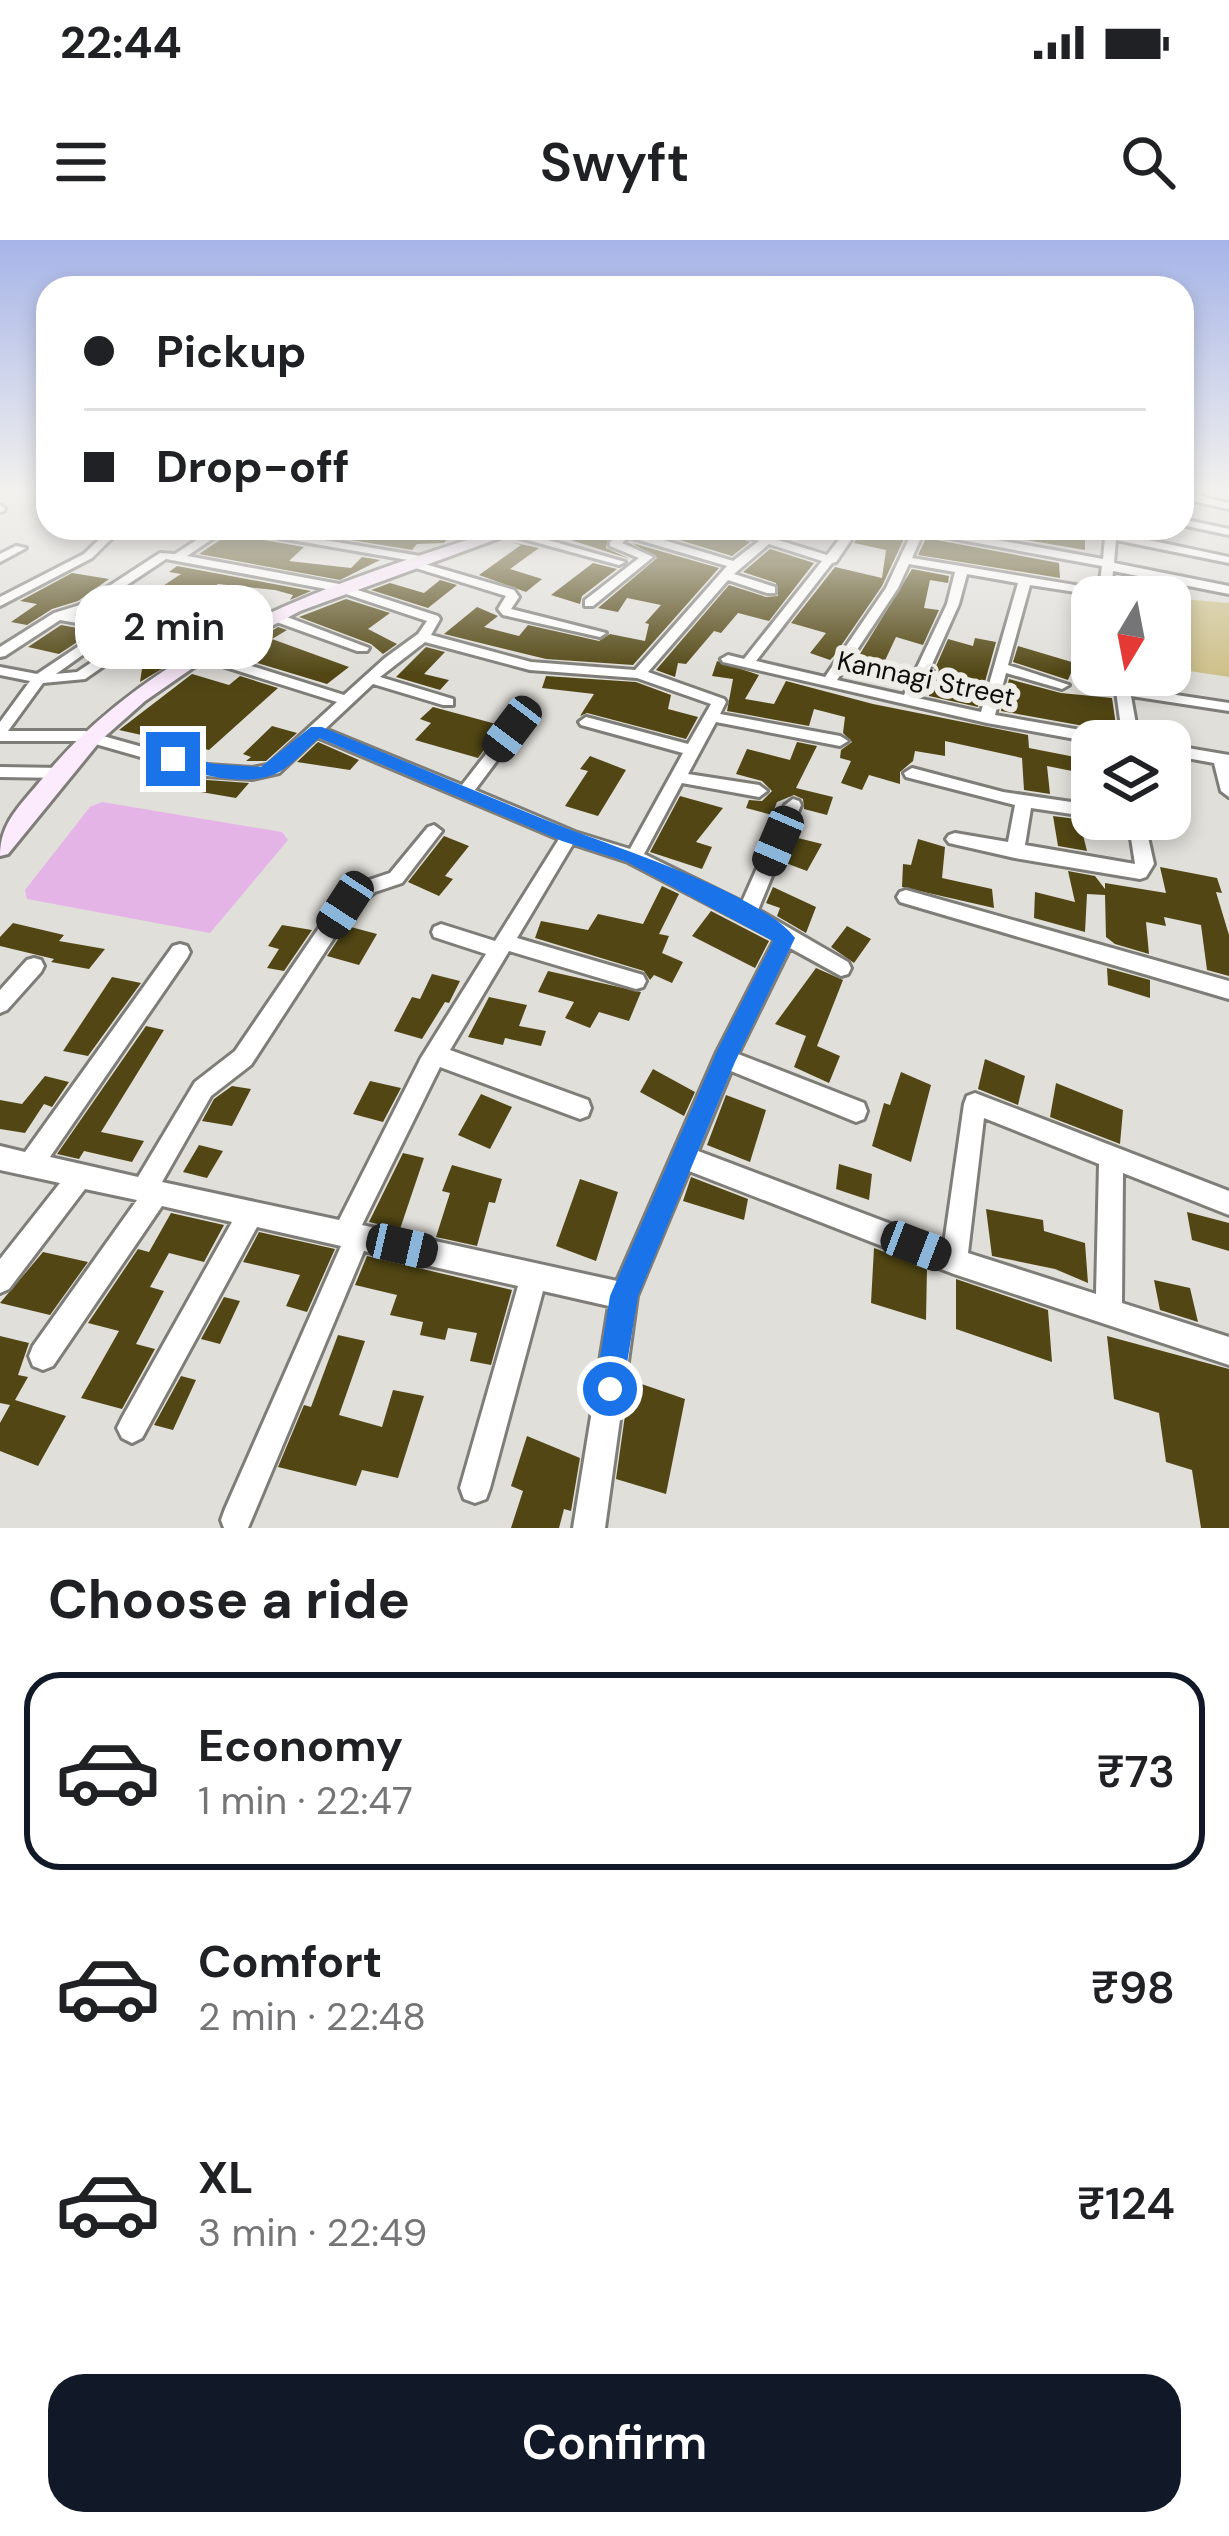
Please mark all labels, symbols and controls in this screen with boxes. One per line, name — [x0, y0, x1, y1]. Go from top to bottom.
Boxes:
text: 22:44 — [60, 13, 182, 72]
text: Swyft — [540, 127, 689, 198]
icon: menu — [48, 129, 114, 195]
icon: search — [1115, 129, 1181, 195]
text: Pickup — [156, 322, 306, 381]
text: Drop-off — [156, 437, 350, 496]
north arrow — [1071, 576, 1191, 696]
map controls — [1071, 576, 1191, 840]
callout: 2 min — [74, 585, 272, 669]
text: 2 min — [123, 601, 225, 652]
street label: Kannagi Street — [834, 643, 1018, 714]
car — [476, 689, 548, 769]
button: layers — [1071, 720, 1191, 840]
route end — [146, 732, 200, 786]
car — [747, 801, 809, 881]
car — [310, 865, 380, 945]
car — [876, 1216, 956, 1276]
car — [363, 1220, 441, 1272]
route start — [583, 1362, 637, 1416]
text: Choose a ride — [48, 1564, 410, 1635]
text: Economy — [198, 1716, 403, 1775]
icon: car — [54, 1717, 162, 1825]
text: ₹73 — [1097, 1742, 1175, 1801]
text: 1 min · 22:47 — [198, 1775, 413, 1826]
text: Comfort — [198, 1932, 382, 1991]
icon: car — [54, 1933, 162, 2041]
text: ₹98 — [1091, 1958, 1175, 2017]
text: 2 min · 22:48 — [198, 1991, 426, 2042]
text: XL — [198, 2148, 253, 2207]
icon: car — [54, 2149, 162, 2257]
text: ₹124 — [1077, 2174, 1175, 2233]
text: 3 min · 22:49 — [198, 2207, 427, 2258]
button: Confirm — [48, 2374, 1181, 2512]

